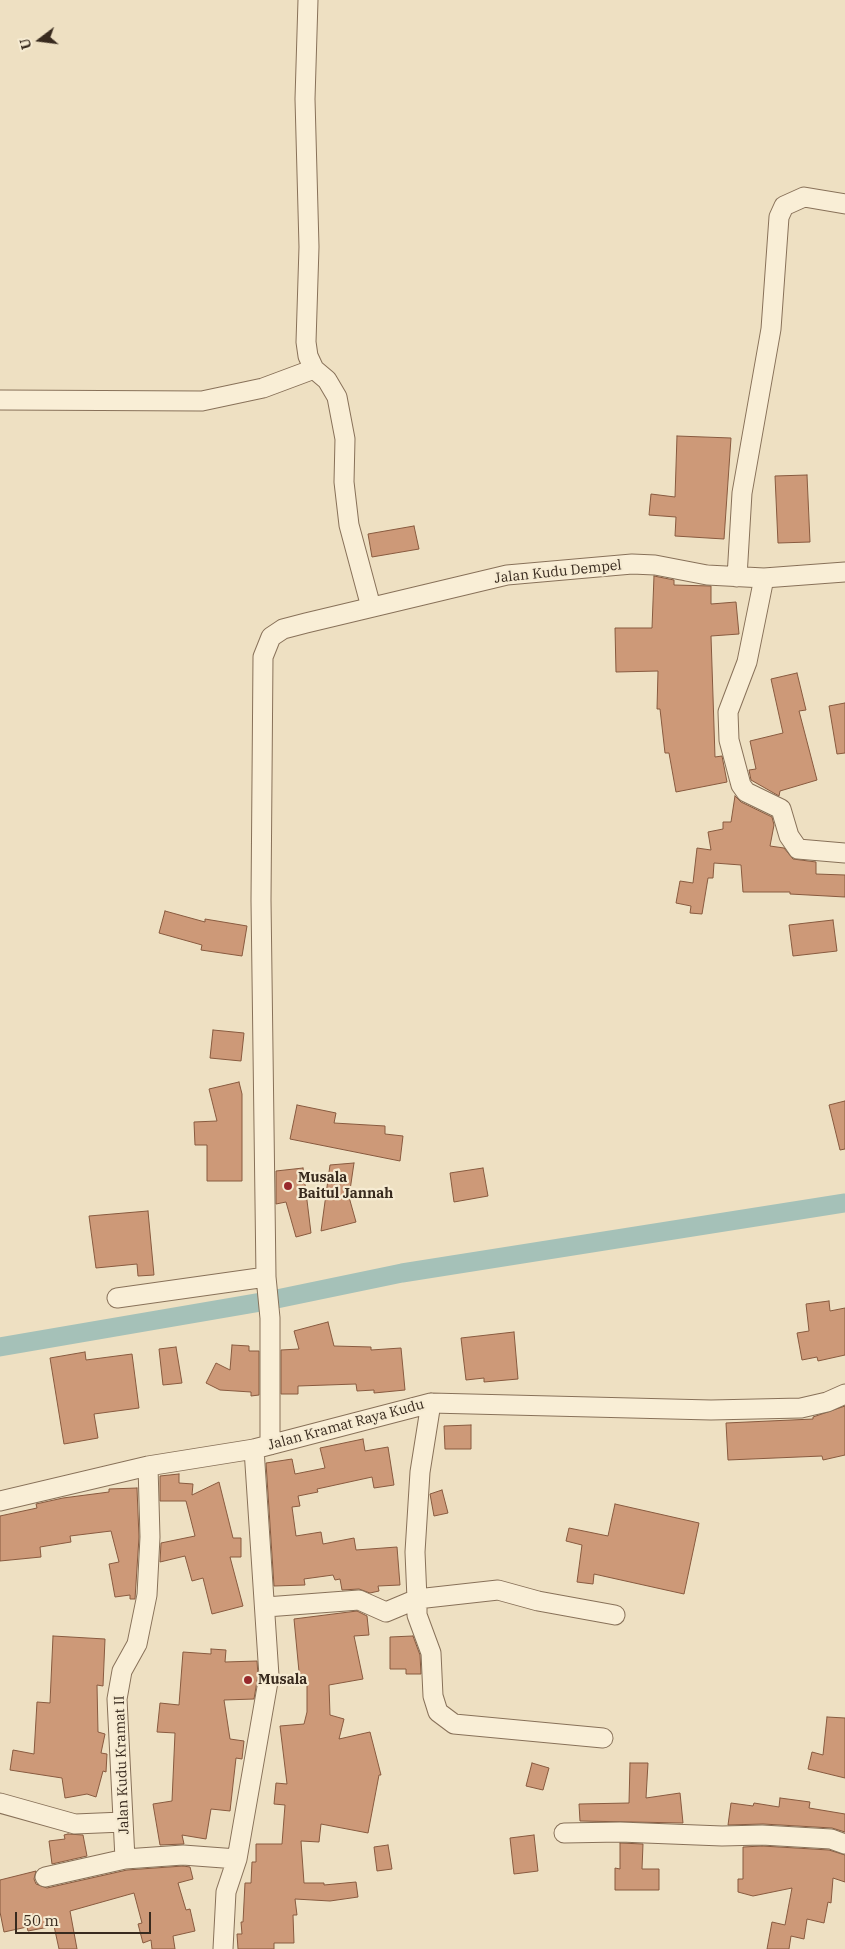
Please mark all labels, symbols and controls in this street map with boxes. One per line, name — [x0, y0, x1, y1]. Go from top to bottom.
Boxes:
north arrow — [15, 15, 65, 65]
text: U — [15, 36, 36, 51]
street label: Jalan Kudu Dempel — [494, 557, 622, 587]
place label: Musala Baitul Jannah — [298, 1170, 393, 1202]
marker: Musala Baitul Jannah — [282, 1180, 294, 1192]
street label: Jalan Kramat Raya Kudu — [266, 1396, 426, 1454]
place label: Musala — [258, 1672, 307, 1688]
marker: Musala — [242, 1674, 254, 1686]
street label: Jalan Kudu Kramat II — [111, 1695, 133, 1835]
scale bar — [18, 1902, 154, 1934]
text: 50 m — [23, 1911, 59, 1930]

